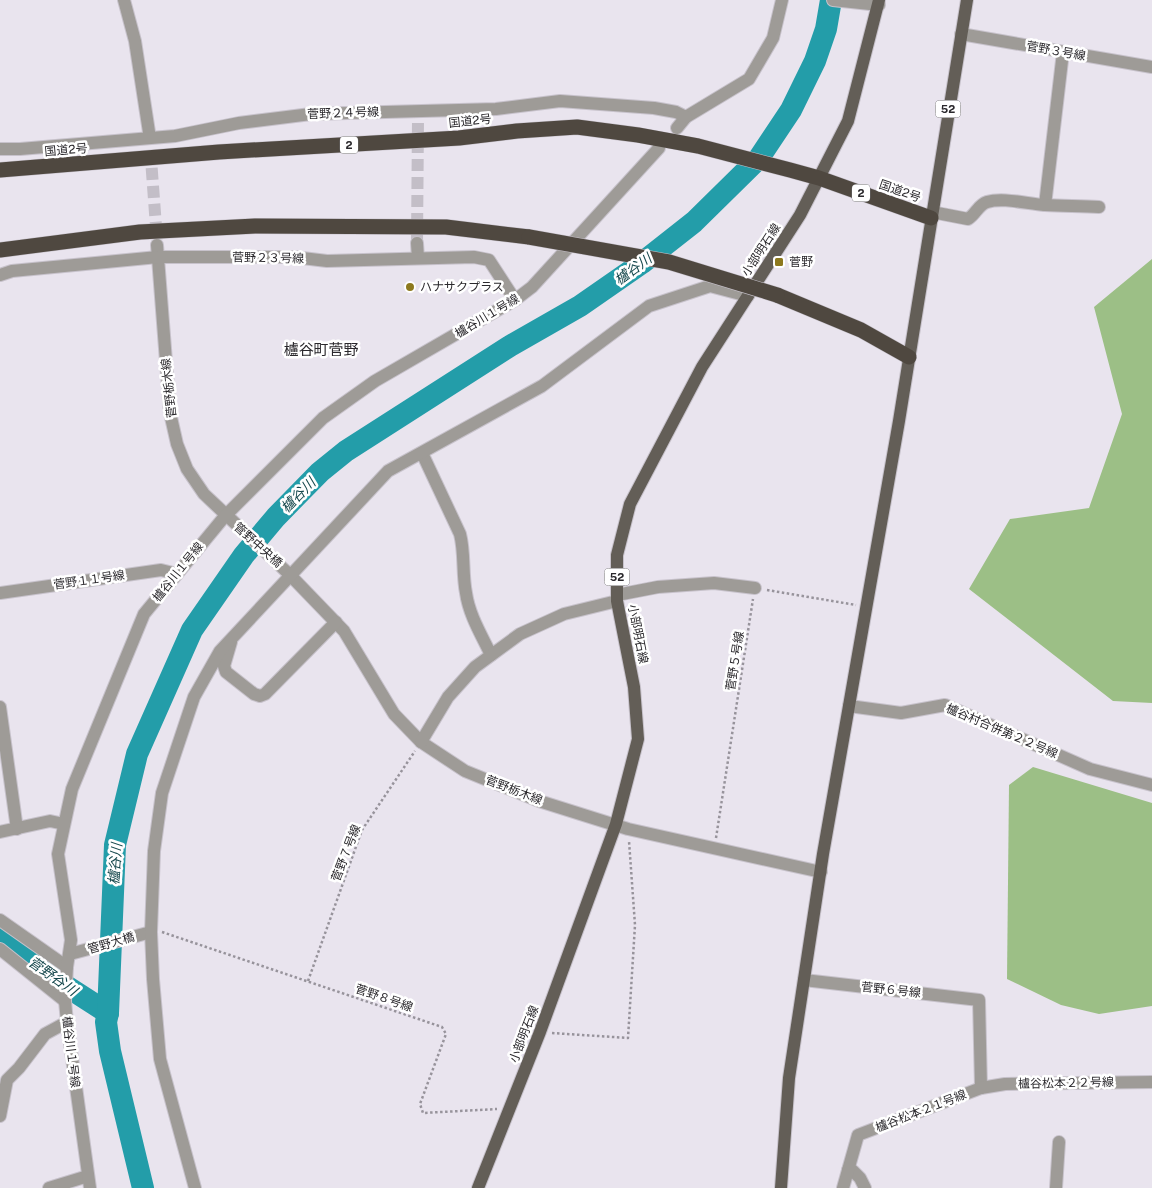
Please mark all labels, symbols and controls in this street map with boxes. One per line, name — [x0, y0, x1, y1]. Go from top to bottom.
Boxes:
street label: 菅野３号線 — [1025, 39, 1087, 63]
road number: 52 — [936, 100, 960, 118]
street label: 菅野２４号線 — [307, 105, 379, 121]
street label: 国道2号 — [448, 112, 492, 130]
road number: 2 — [340, 136, 358, 154]
street label: 国道2号 — [44, 141, 88, 159]
street label: 国道2号 — [877, 177, 923, 205]
road number: 2 — [852, 184, 870, 202]
street label: 小部明石線 — [739, 221, 783, 279]
water label: 櫨谷川 — [611, 249, 656, 288]
street label: 菅野２３号線 — [232, 250, 304, 266]
place label: 菅野 — [789, 255, 813, 269]
marker: 菅野 — [773, 256, 785, 268]
place label: ハナサクプラス — [420, 280, 504, 294]
marker: ハナサクプラス — [404, 281, 416, 293]
street label: 櫨谷川１号線 — [453, 291, 521, 341]
district label: 櫨谷町菅野 — [283, 341, 359, 358]
street label: 菅野栃木線 — [159, 357, 179, 419]
water label: 櫨谷川 — [277, 473, 320, 516]
street label: 管野中央橋 — [231, 520, 285, 570]
street label: 櫨谷川１号線 — [150, 540, 206, 604]
street label: 菅野１１号線 — [52, 568, 126, 592]
road number: 52 — [604, 568, 630, 586]
street label: 小部明石線 — [625, 603, 651, 665]
street label: 菅野５号線 — [723, 630, 747, 692]
street label: 櫨谷村合併第２２号線 — [944, 701, 1060, 761]
street label: 菅野栃木線 — [483, 773, 545, 807]
street label: 菅野７号線 — [329, 822, 363, 884]
water label: 櫨谷川 — [105, 840, 125, 886]
street label: 管野大橋 — [86, 930, 136, 956]
water label: 菅野谷川 — [25, 953, 82, 1000]
street label: 菅野６号線 — [860, 980, 922, 1000]
street label: 菅野８号線 — [353, 982, 415, 1014]
street label: 小部明石線 — [507, 1003, 541, 1065]
street label: 櫨谷川１号線 — [60, 1015, 82, 1089]
street label: 櫨谷松本２２号線 — [1018, 1075, 1114, 1091]
street label: 櫨谷松本２１号線 — [874, 1087, 968, 1135]

